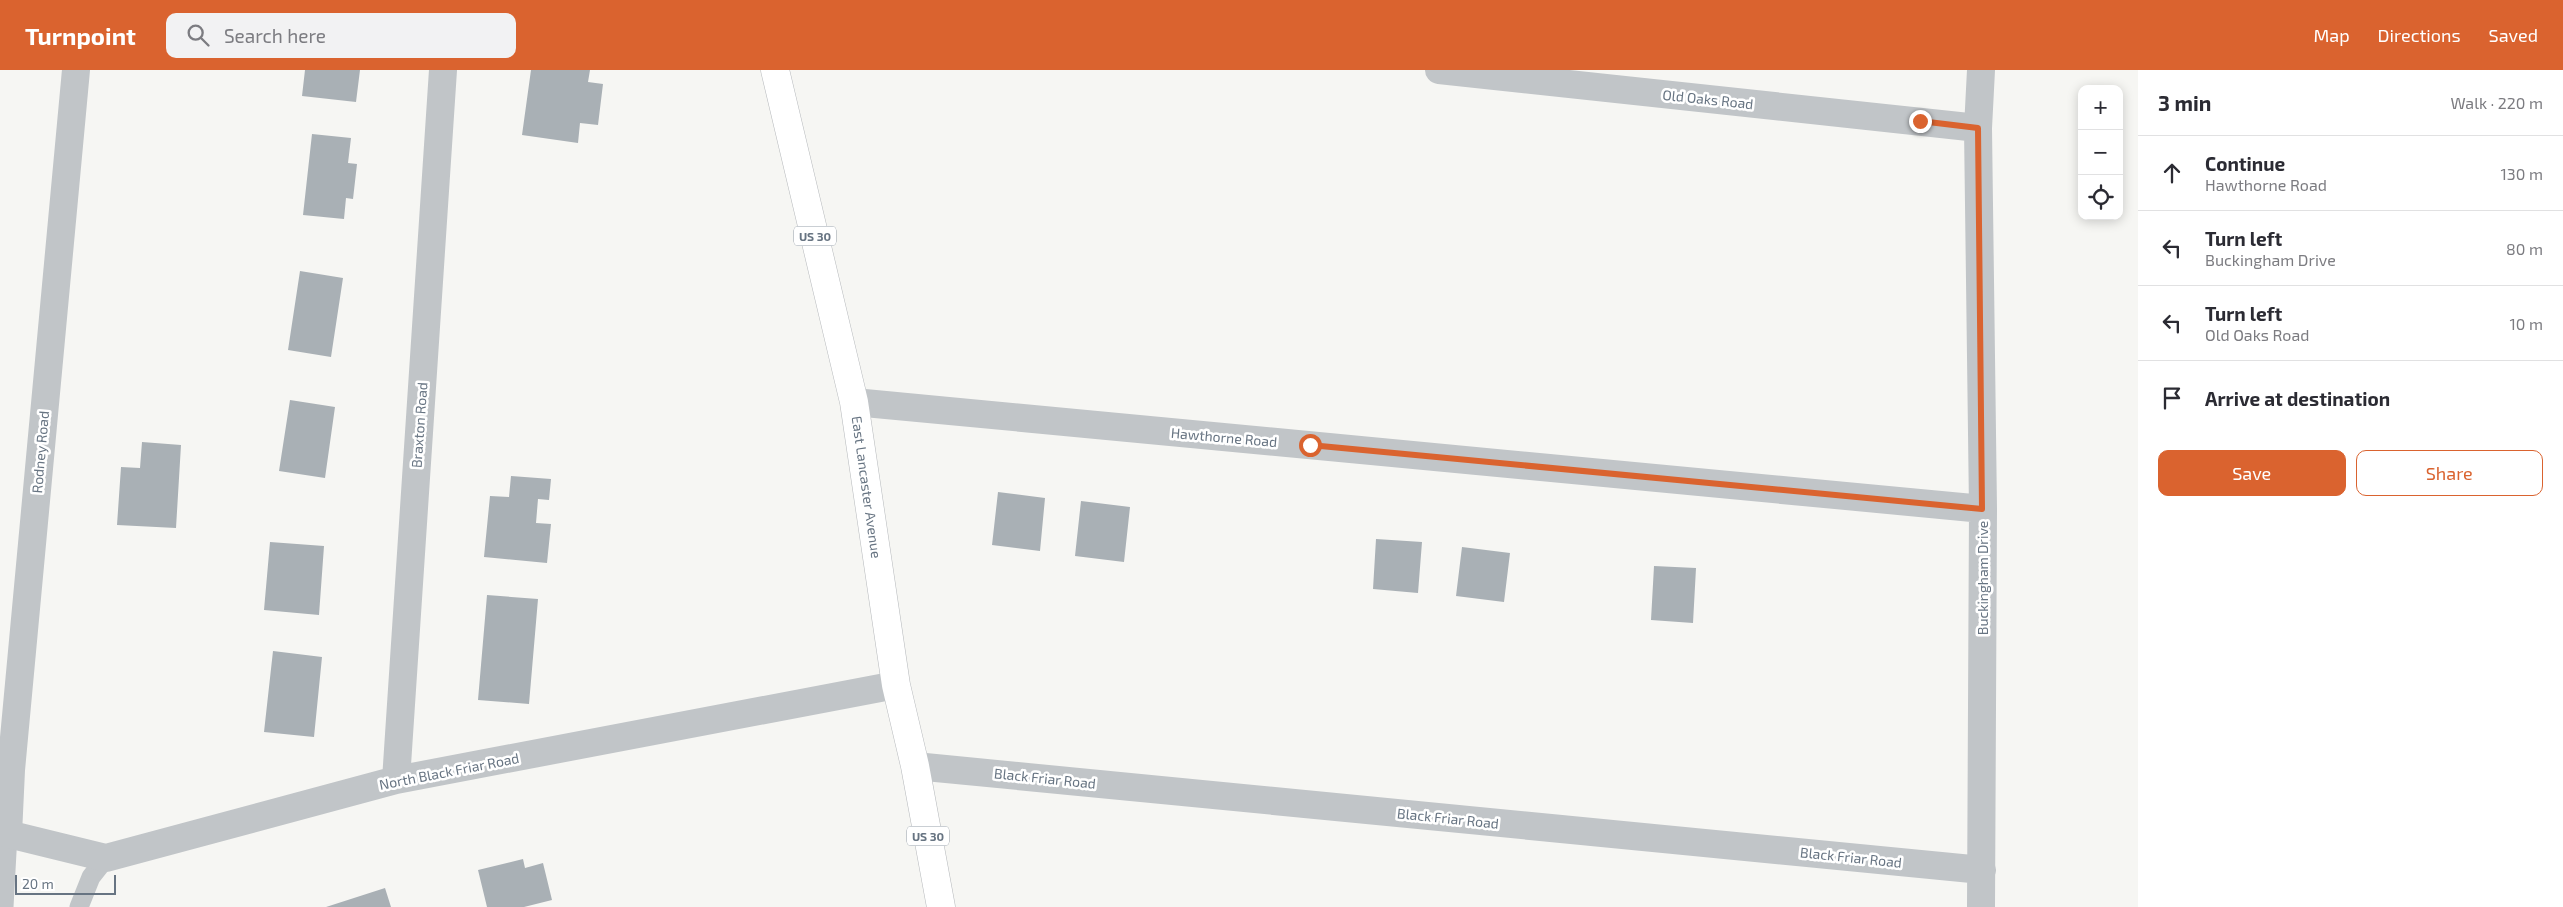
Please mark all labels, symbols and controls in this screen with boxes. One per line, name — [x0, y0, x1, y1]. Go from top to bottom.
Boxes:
search box — [166, 13, 516, 58]
text: Turnpoint — [25, 21, 136, 50]
icon: search — [184, 21, 212, 49]
text: Search here — [224, 24, 326, 47]
text: Map — [2313, 24, 2350, 46]
text: Directions — [2378, 24, 2461, 46]
text: Saved — [2489, 24, 2538, 46]
map controls — [2078, 85, 2123, 220]
button: + — [2078, 85, 2123, 130]
street label: Old Oaks Road — [1662, 86, 1754, 112]
text: 3 min — [2158, 90, 2211, 115]
text: Walk · 220 m — [2450, 93, 2543, 112]
route end — [1909, 110, 1932, 133]
button: − — [2078, 130, 2123, 175]
text: Continue — [2205, 152, 2285, 175]
icon: ahead — [2158, 159, 2186, 187]
text: 130 m — [2501, 164, 2543, 183]
button: locate — [2078, 175, 2123, 220]
text: Hawthorne Road — [2205, 175, 2327, 194]
road number: US 30 — [794, 227, 836, 246]
text: Turn left — [2205, 227, 2282, 250]
icon: left — [2158, 234, 2186, 262]
text: 80 m — [2506, 239, 2543, 258]
text: Buckingham Drive — [2205, 250, 2336, 269]
text: Turn left — [2205, 302, 2282, 325]
icon: left — [2158, 309, 2186, 337]
text: 10 m — [2509, 314, 2543, 333]
text: Old Oaks Road — [2205, 325, 2309, 344]
street label: Braxton Road — [408, 381, 430, 469]
icon: arrive — [2158, 384, 2186, 412]
text: Arrive at destination — [2205, 387, 2390, 410]
street label: Rodney Road — [28, 410, 52, 494]
street label: East Lancaster Avenue — [849, 415, 885, 559]
street label: Hawthorne Road — [1170, 424, 1278, 450]
route start — [1299, 434, 1322, 457]
button: Save — [2158, 450, 2346, 496]
button: Share — [2356, 450, 2543, 496]
street label: Buckingham Drive — [1974, 521, 1991, 635]
street label: North Black Friar Road — [378, 749, 520, 793]
street label: Black Friar Road — [993, 764, 1097, 792]
street label: Black Friar Road — [1396, 804, 1500, 832]
road number: US 30 — [907, 826, 949, 846]
street label: Black Friar Road — [1799, 843, 1903, 871]
scale bar — [15, 872, 116, 895]
text: 20 m — [22, 875, 54, 892]

